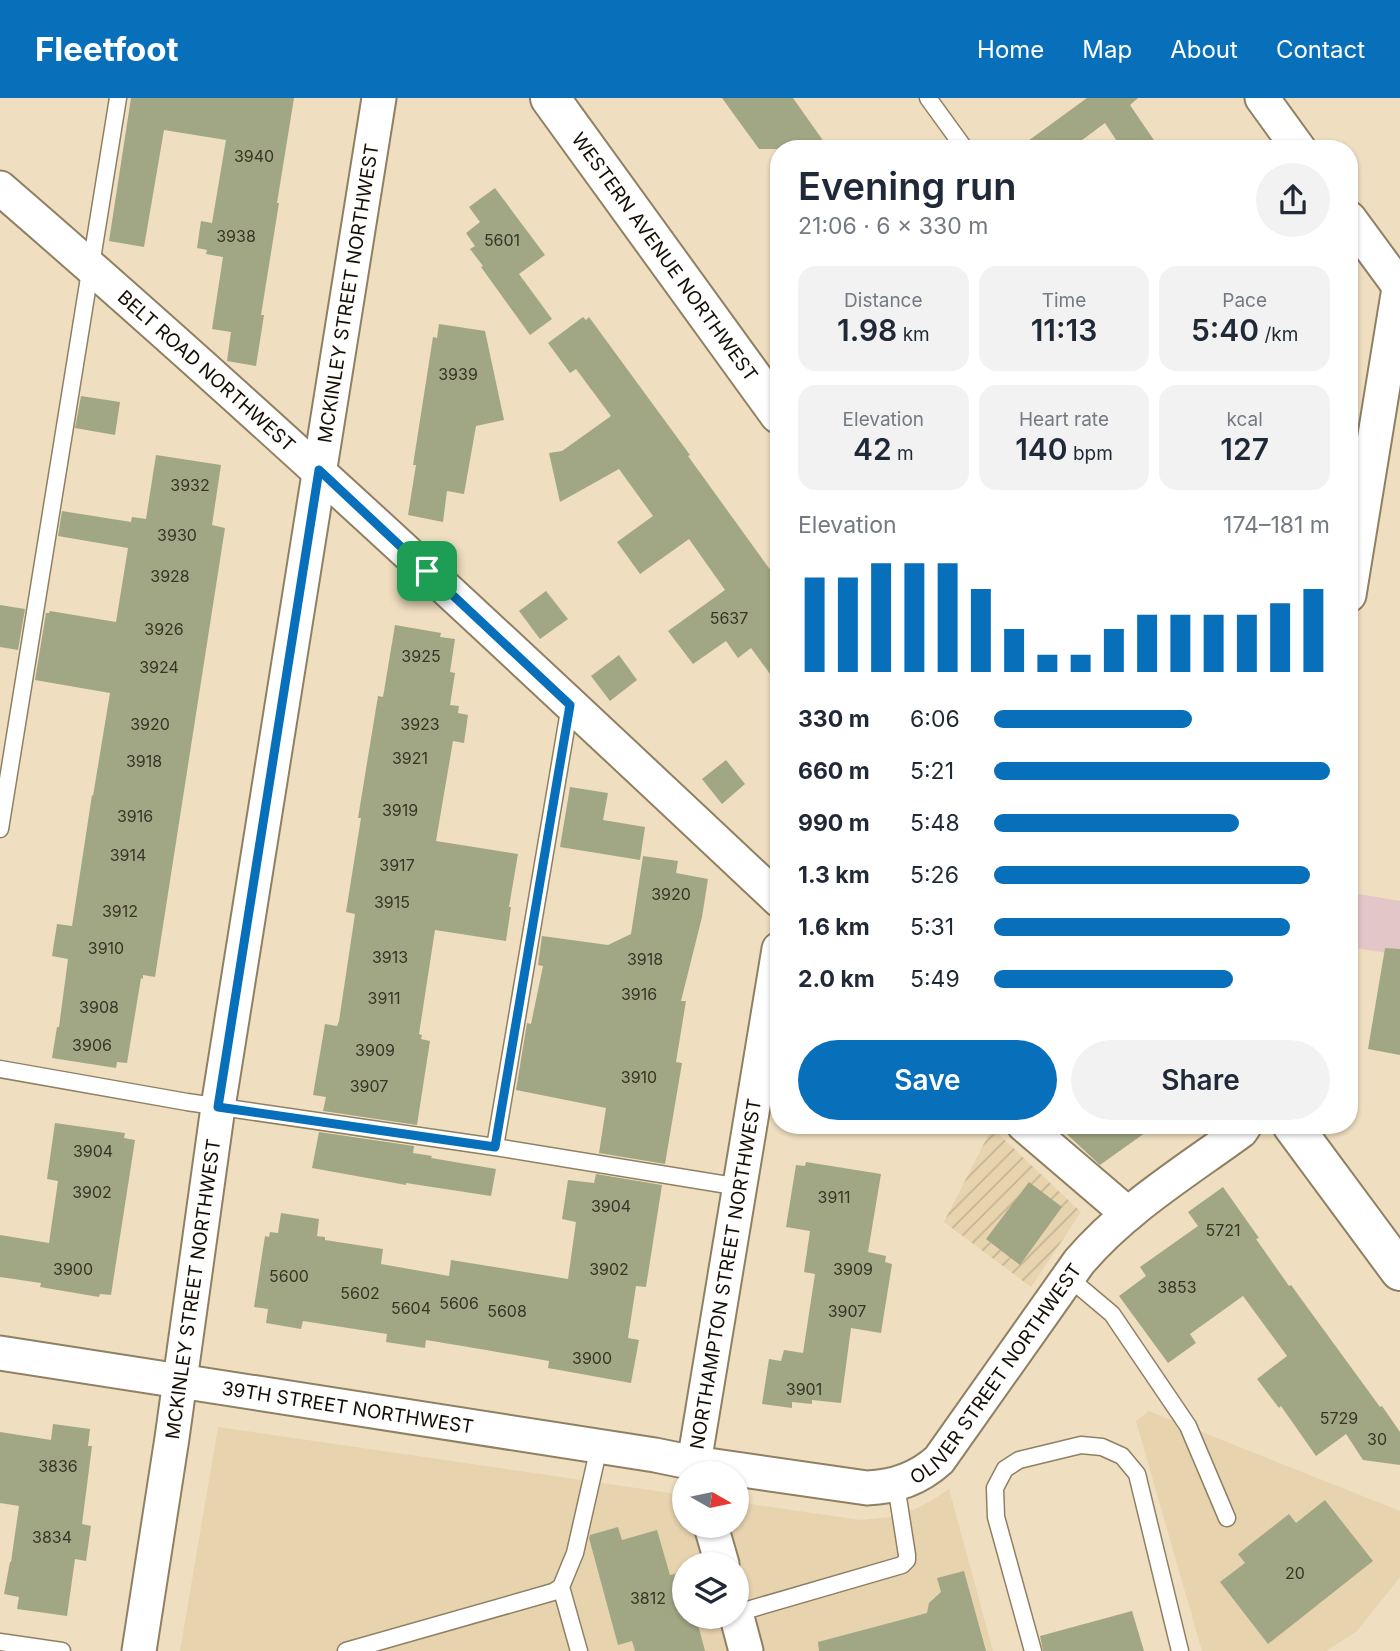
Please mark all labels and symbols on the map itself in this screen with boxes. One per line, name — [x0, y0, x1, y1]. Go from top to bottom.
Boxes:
street label: WESTERN AVENUE NORTHWEST — [567, 128, 762, 386]
street label: MCKINLEY STREET NORTHWEST — [313, 142, 384, 444]
house number: 3940 — [234, 146, 274, 166]
house number: 3938 — [216, 226, 256, 246]
house number: 5601 — [484, 230, 520, 250]
street label: BELT ROAD NORTHWEST — [113, 286, 300, 457]
house number: 3939 — [438, 364, 478, 384]
house number: 3932 — [170, 475, 210, 495]
house number: 3930 — [157, 525, 197, 545]
pin — [397, 541, 457, 601]
house number: 3928 — [150, 566, 190, 586]
house number: 5637 — [710, 608, 748, 628]
house number: 3926 — [144, 619, 184, 639]
house number: 3925 — [401, 646, 441, 666]
house number: 3924 — [139, 657, 179, 677]
house number: 3920 — [130, 714, 170, 734]
house number: 3923 — [400, 714, 440, 734]
house number: 3921 — [392, 748, 428, 768]
house number: 3918 — [126, 751, 162, 771]
house number: 3919 — [382, 800, 418, 820]
house number: 3916 — [117, 806, 153, 826]
house number: 3914 — [110, 845, 146, 865]
house number: 3917 — [379, 855, 415, 875]
house number: 3920 — [651, 884, 691, 904]
house number: 3915 — [374, 892, 410, 912]
house number: 3912 — [102, 901, 138, 921]
house number: 3910 — [88, 938, 124, 958]
house number: 3913 — [372, 947, 408, 967]
house number: 3918 — [627, 949, 663, 969]
house number: 3916 — [621, 984, 657, 1004]
house number: 3911 — [368, 988, 400, 1008]
house number: 3908 — [79, 997, 119, 1017]
house number: 3906 — [72, 1035, 112, 1055]
house number: 3909 — [355, 1040, 395, 1060]
house number: 3910 — [621, 1067, 657, 1087]
house number: 3907 — [350, 1076, 388, 1096]
street label: NORTHAMPTON STREET NORTHWEST — [685, 1097, 766, 1451]
street label: MCKINLEY STREET NORTHWEST — [161, 1137, 225, 1441]
house number: 3904 — [73, 1141, 113, 1161]
house number: 3902 — [72, 1182, 112, 1202]
house number: 3911 — [818, 1187, 850, 1207]
house number: 3904 — [591, 1196, 631, 1216]
house number: 5721 — [1205, 1220, 1241, 1240]
house number: 3900 — [53, 1259, 93, 1279]
house number: 3902 — [589, 1259, 629, 1279]
house number: 3909 — [833, 1259, 873, 1279]
street label: OLIVER STREET NORTHWEST — [906, 1259, 1086, 1489]
house number: 5600 — [269, 1266, 309, 1286]
house number: 3853 — [1157, 1277, 1197, 1297]
house number: 5602 — [340, 1283, 380, 1303]
house number: 5606 — [439, 1293, 479, 1313]
house number: 5604 — [391, 1298, 431, 1318]
house number: 5608 — [487, 1301, 527, 1321]
house number: 3907 — [828, 1301, 866, 1321]
house number: 3900 — [572, 1348, 612, 1368]
street label: 39TH STREET NORTHWEST — [220, 1377, 475, 1439]
house number: 3901 — [786, 1379, 822, 1399]
house number: 5729 — [1320, 1408, 1358, 1428]
house number: 30 — [1367, 1429, 1387, 1449]
house number: 3836 — [38, 1456, 78, 1476]
north arrow — [672, 1461, 749, 1538]
house number: 3834 — [32, 1527, 72, 1547]
house number: 20 — [1285, 1563, 1305, 1583]
house number: 3812 — [630, 1588, 666, 1608]

